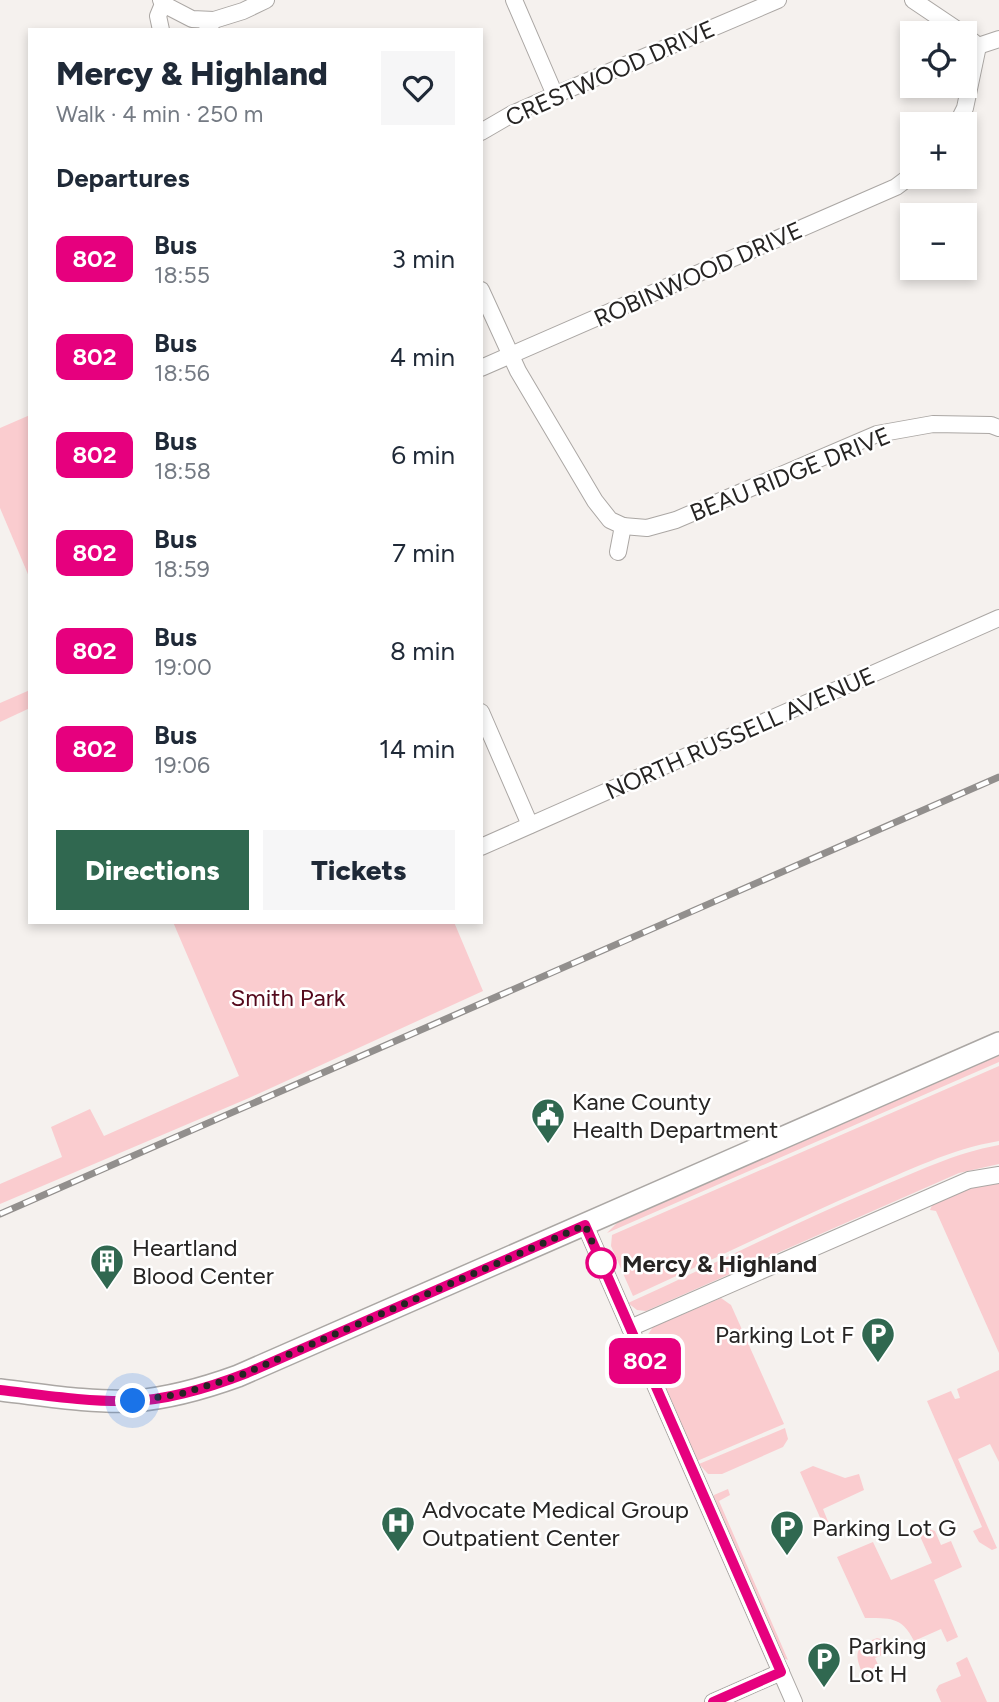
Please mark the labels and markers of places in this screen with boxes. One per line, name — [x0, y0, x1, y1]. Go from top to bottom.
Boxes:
place label: Kane County Health Department — [572, 1087, 778, 1144]
public building icon: Kane County Health Department — [529, 1096, 567, 1145]
place label: Heartland Blood Center — [132, 1233, 274, 1290]
building icon: Heartland Blood Center — [88, 1242, 126, 1291]
marker: Mercy & Highland — [586, 1248, 616, 1278]
place label: Mercy & Highland — [622, 1249, 817, 1278]
parking icon: Parking Lot F — [859, 1315, 897, 1364]
place label: Parking Lot F — [715, 1320, 854, 1349]
place label: Advocate Medical Group Outpatient Center — [422, 1495, 689, 1552]
hospital icon: Advocate Medical Group Outpatient Center — [379, 1504, 417, 1553]
parking icon: Parking Lot G — [768, 1508, 806, 1557]
place label: Parking Lot G — [812, 1513, 956, 1542]
place label: Parking Lot H — [848, 1631, 927, 1688]
parking icon: Parking Lot H — [805, 1640, 843, 1689]

